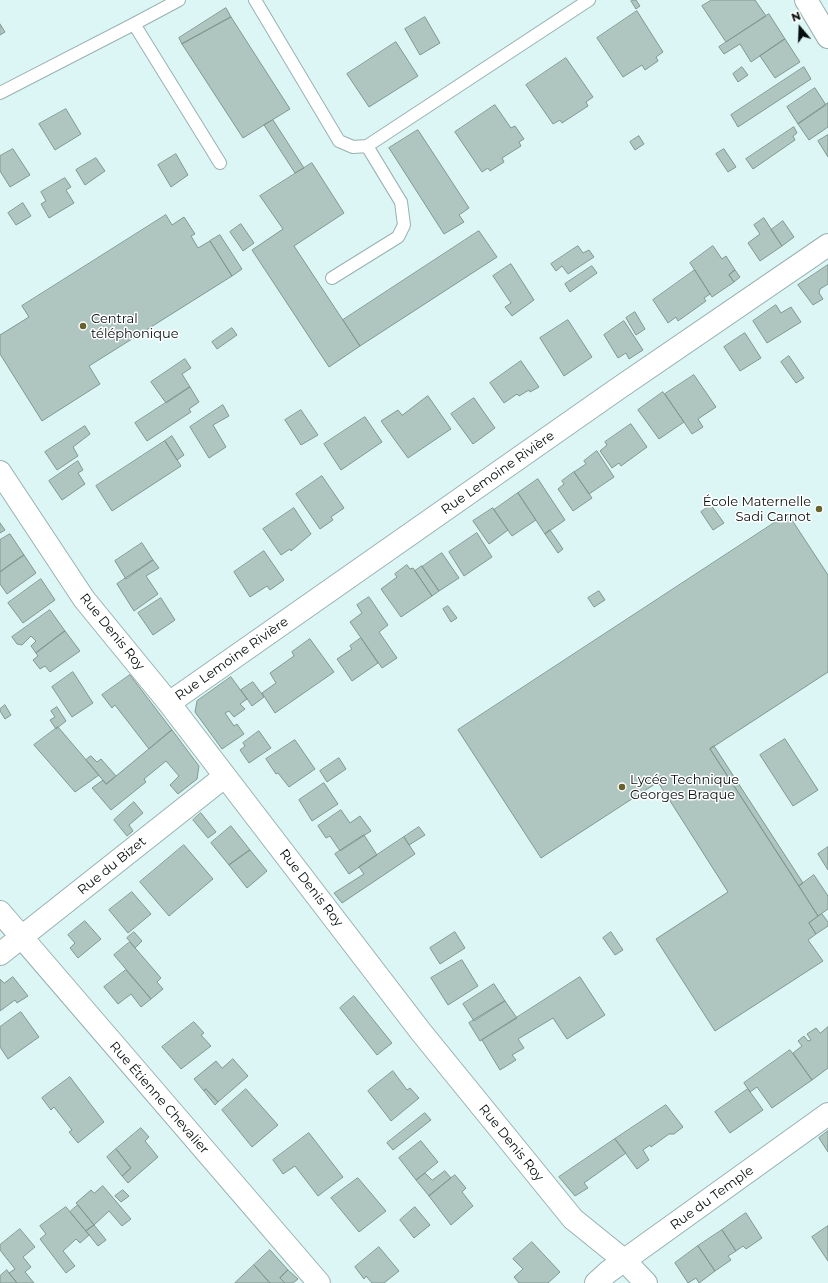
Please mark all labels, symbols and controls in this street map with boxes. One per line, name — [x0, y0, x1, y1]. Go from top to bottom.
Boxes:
north arrow — [780, 8, 820, 48]
text: N — [790, 9, 803, 25]
place label: Central téléphonique — [91, 311, 179, 342]
marker: Central téléphonique — [78, 321, 88, 331]
street label: Rue Lemoine Rivière — [438, 428, 558, 518]
place label: École Maternelle Sadi Carnot — [703, 494, 811, 525]
marker: École Maternelle Sadi Carnot — [814, 504, 824, 514]
street label: Rue Denis Roy — [76, 590, 148, 674]
street label: Rue Lemoine Rivière — [172, 614, 292, 704]
place label: Lycée Technique Georges Braque — [630, 772, 739, 803]
marker: Lycée Technique Georges Braque — [617, 782, 627, 792]
street label: Rue du Bizet — [75, 834, 149, 898]
street label: Rue Denis Roy — [276, 846, 346, 930]
street label: Rue Étienne Chevalier — [106, 1039, 212, 1157]
street label: Rue Denis Roy — [475, 1101, 547, 1185]
street label: Rue du Temple — [667, 1163, 757, 1233]

